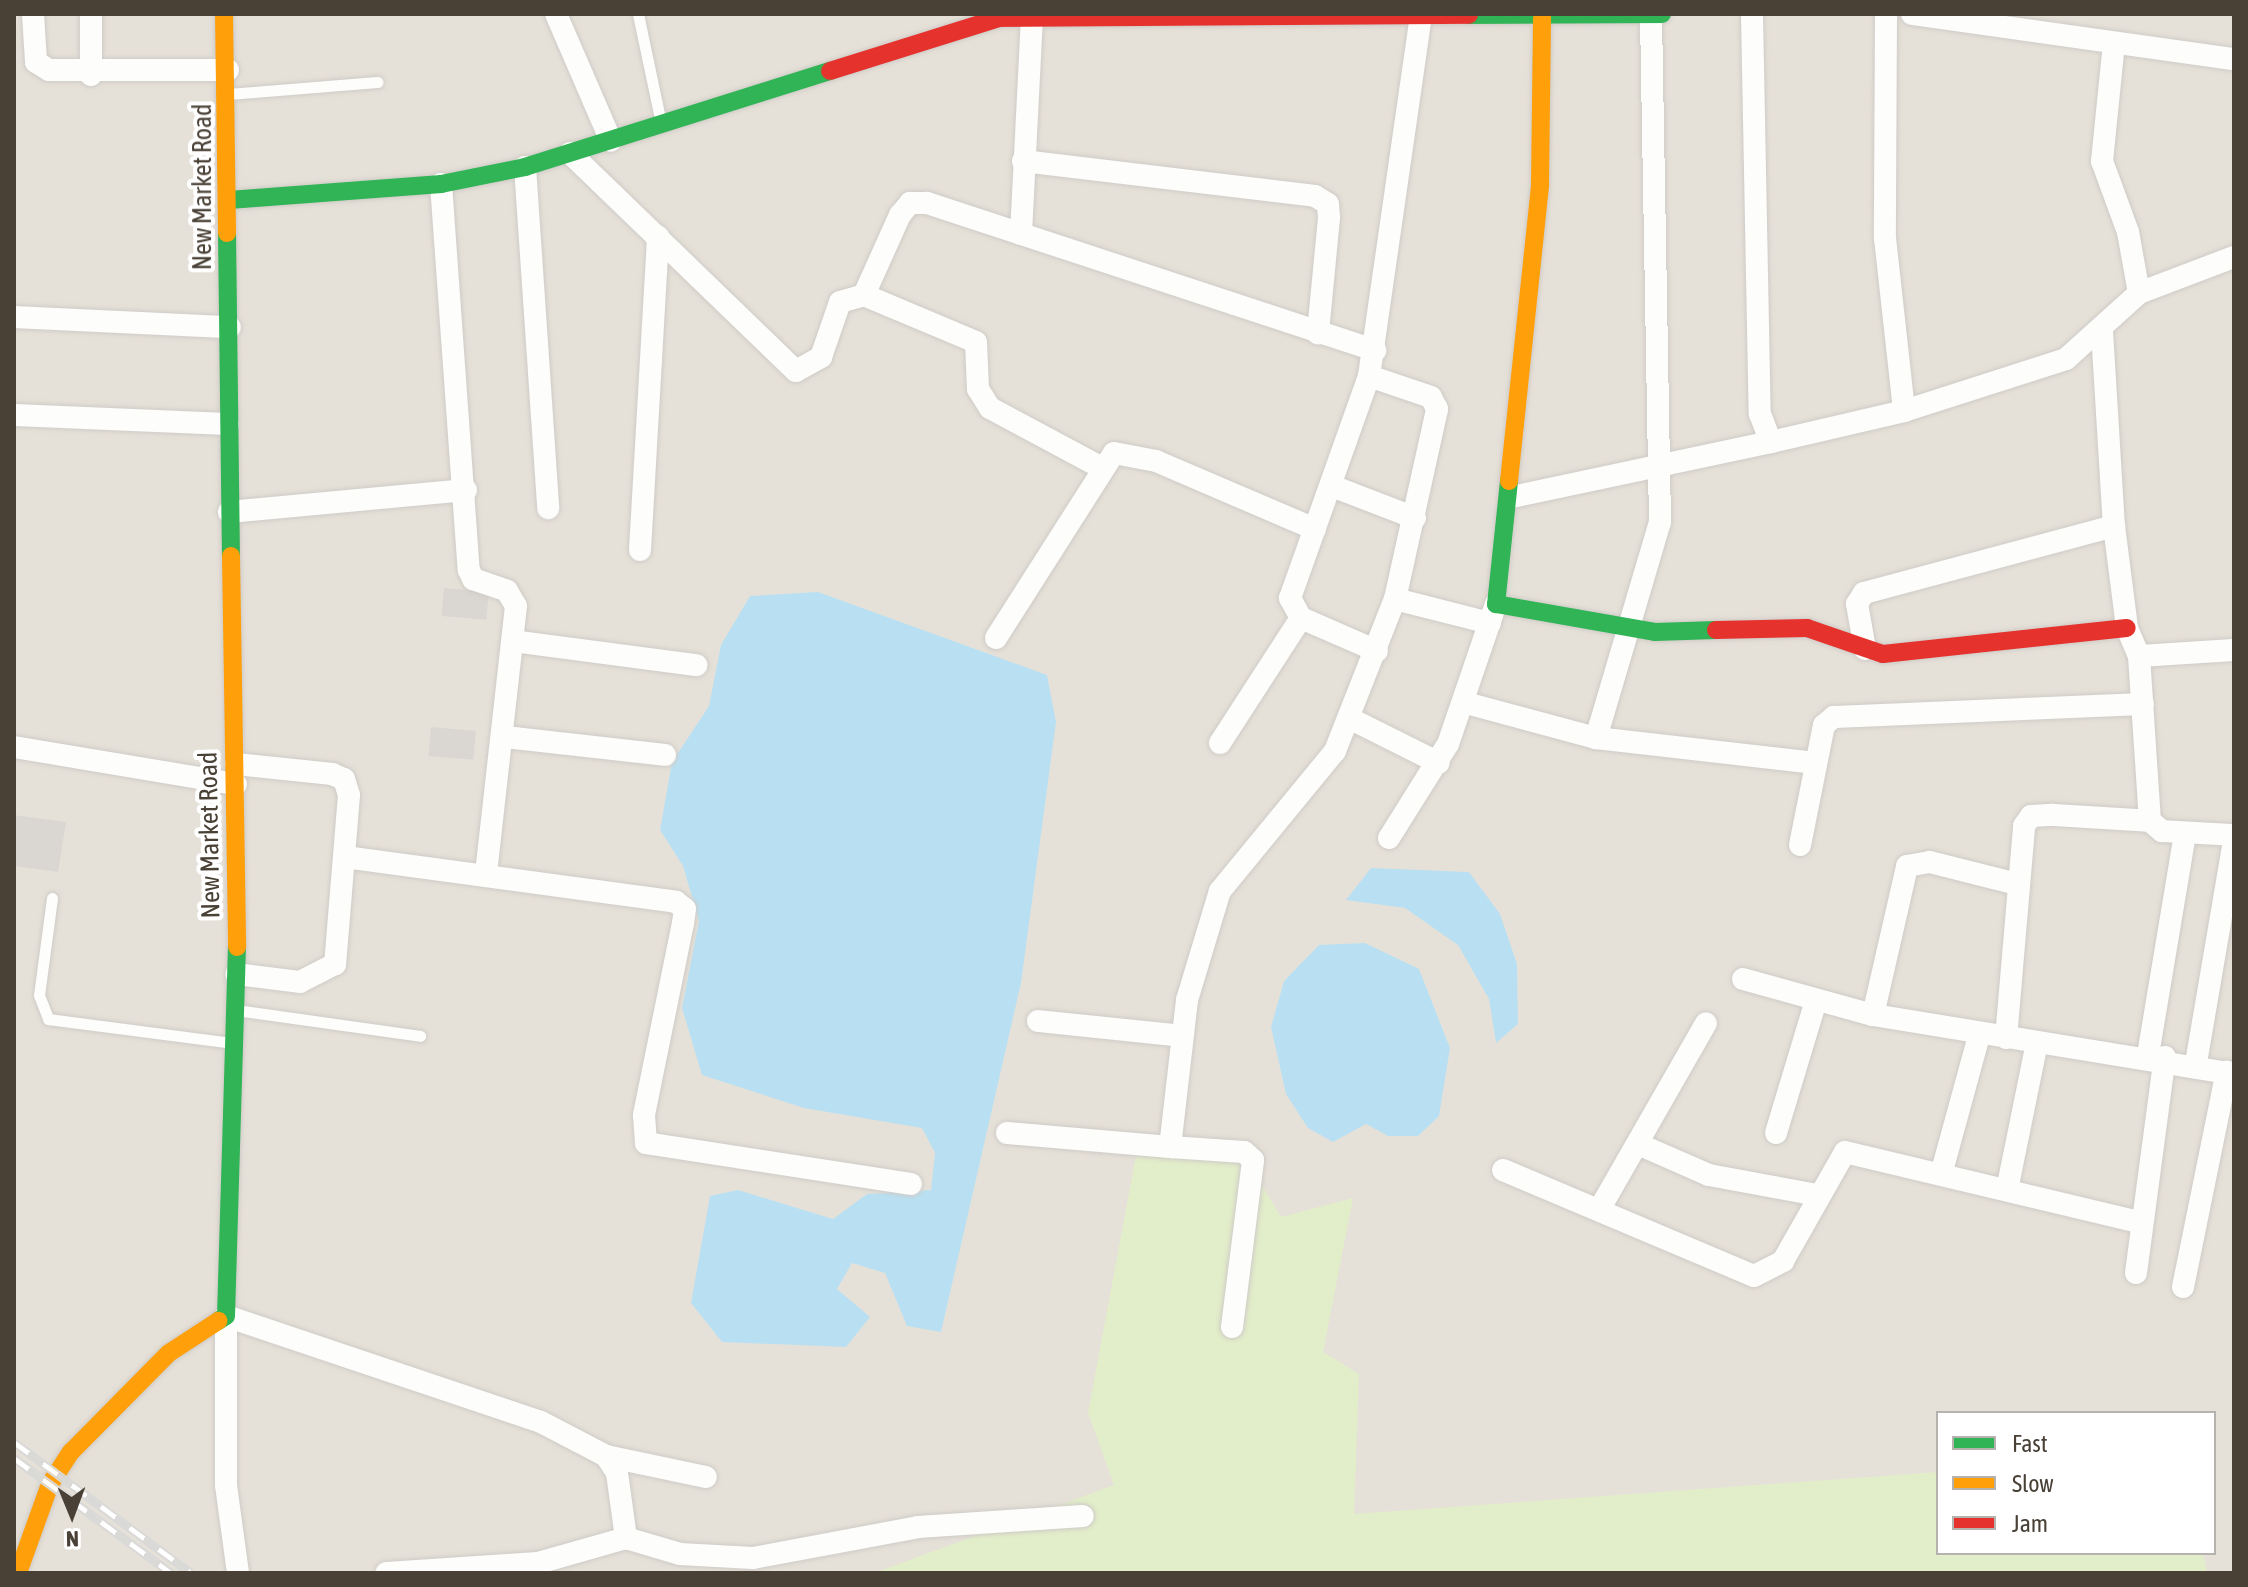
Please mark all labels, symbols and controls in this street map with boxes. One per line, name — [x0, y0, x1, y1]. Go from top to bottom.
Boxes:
street label: New Market Road — [187, 104, 219, 270]
street label: New Market Road — [193, 751, 227, 919]
legend — [1936, 1411, 2216, 1555]
text: Fast — [2012, 1430, 2048, 1457]
text: Slow — [2012, 1470, 2054, 1497]
north arrow — [32, 1475, 112, 1555]
text: Jam — [2012, 1510, 2048, 1537]
text: N — [66, 1526, 79, 1552]

